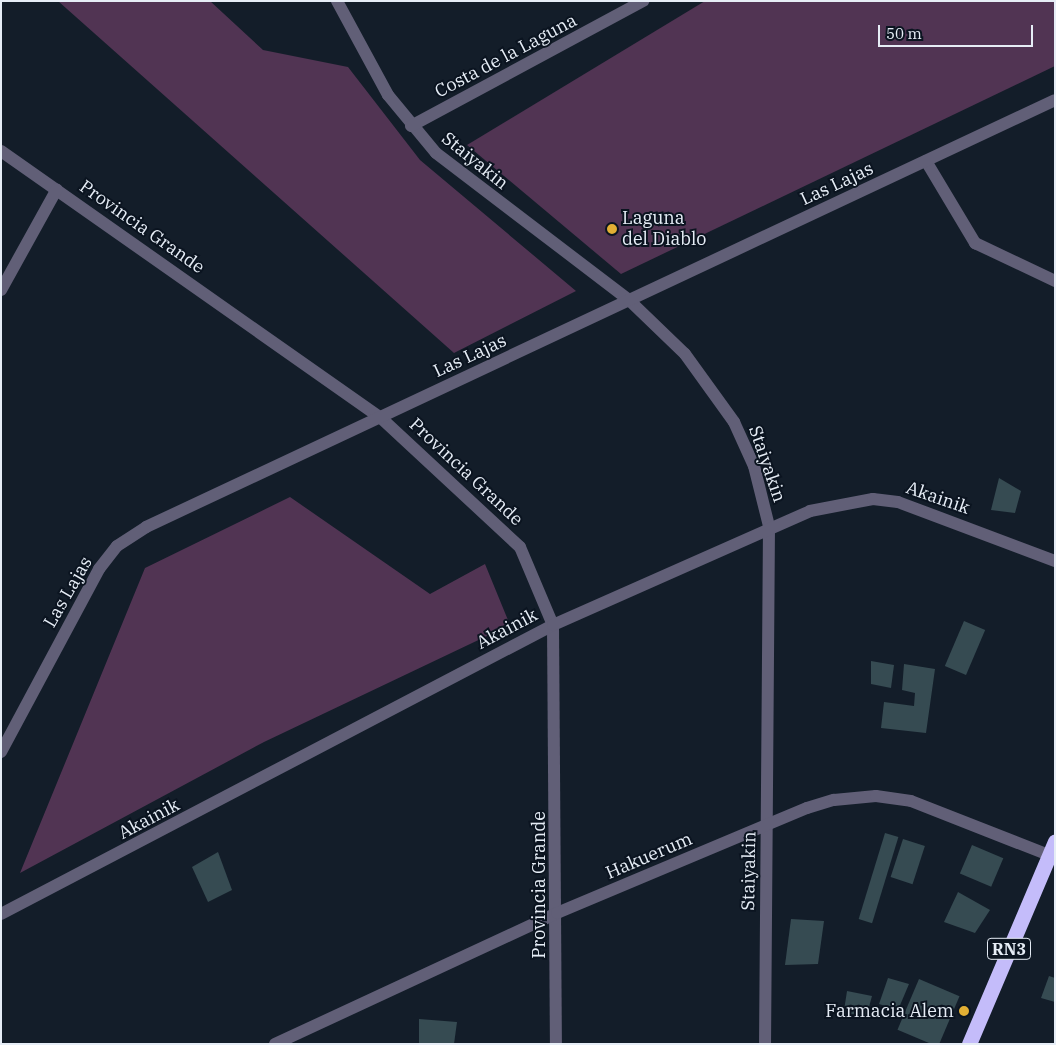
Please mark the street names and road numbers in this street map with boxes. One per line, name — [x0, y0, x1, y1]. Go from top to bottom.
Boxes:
street label: Costa de la Laguna — [431, 9, 581, 103]
street label: Staiyakin — [437, 128, 513, 194]
street label: Las Lajas — [797, 158, 877, 210]
street label: Provincia Grande — [75, 176, 209, 278]
street label: Las Lajas — [430, 330, 510, 382]
street label: Provincia Grande — [405, 414, 527, 530]
street label: Staiyakin — [744, 423, 790, 505]
street label: Akainik — [903, 477, 973, 519]
street label: Las Lajas — [39, 553, 97, 631]
street label: Akainik — [473, 604, 541, 654]
street label: Akainik — [115, 794, 183, 844]
street label: Provincia Grande — [528, 811, 550, 959]
street label: Hakuerum — [603, 828, 695, 884]
street label: Staiyakin — [738, 831, 760, 911]
road number: RN3 — [986, 936, 1032, 962]

